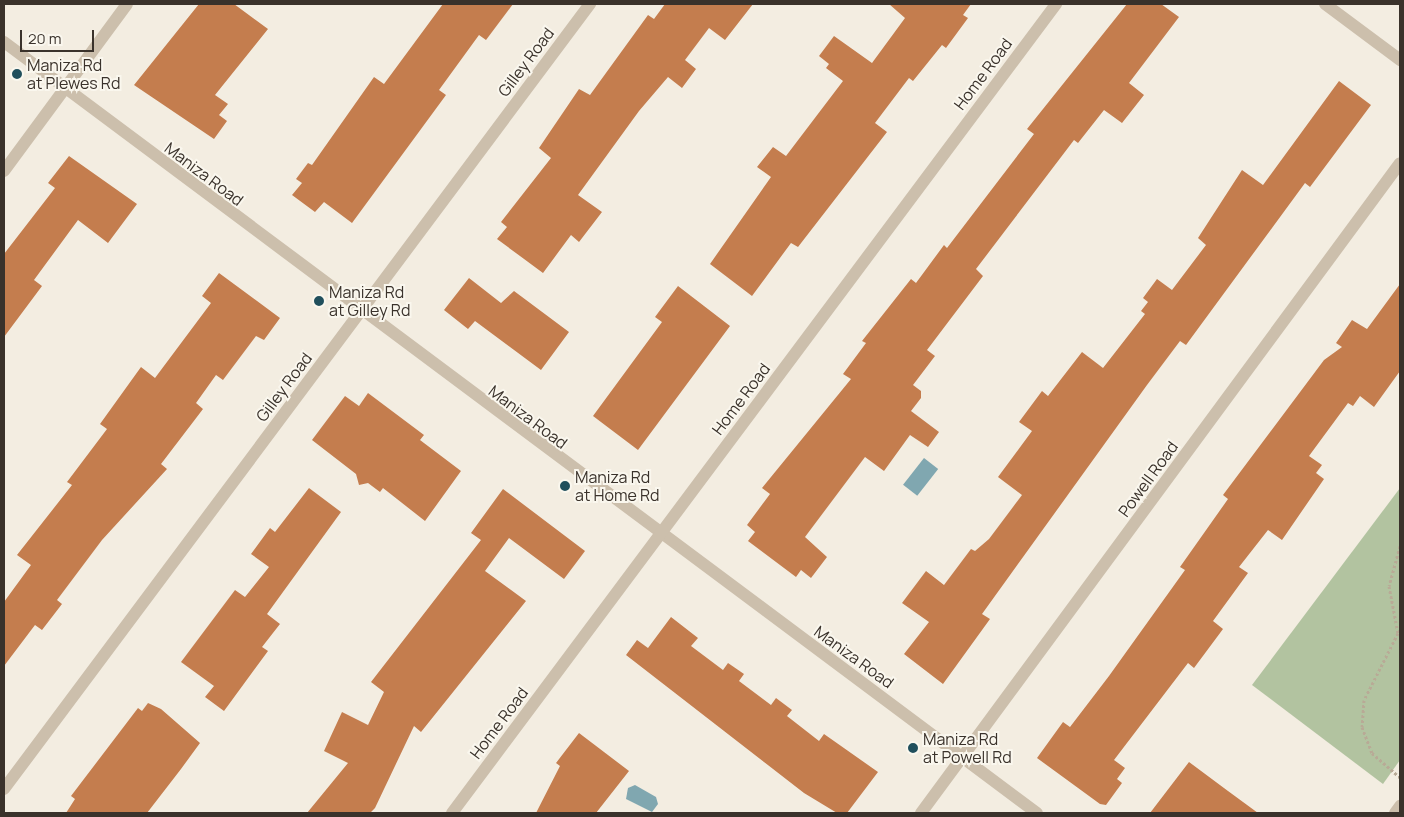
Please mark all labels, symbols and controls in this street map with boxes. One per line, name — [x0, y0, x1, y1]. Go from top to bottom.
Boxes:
scale bar — [22, 20, 96, 52]
street label: Gilley Road — [494, 24, 558, 100]
text: 20 m — [28, 28, 61, 49]
street label: Home Road — [950, 35, 1016, 113]
place label: Maniza Rd at Plewes Rd — [27, 55, 120, 93]
marker: Maniza Rd at Plewes Rd — [11, 68, 23, 80]
street label: Maniza Road — [161, 138, 247, 210]
place label: Maniza Rd at Gilley Rd — [329, 282, 410, 320]
marker: Maniza Rd at Gilley Rd — [313, 295, 325, 307]
street label: Gilley Road — [252, 349, 316, 425]
street label: Home Road — [708, 360, 774, 438]
street label: Maniza Road — [485, 381, 571, 453]
street label: Powell Road — [1114, 437, 1182, 521]
place label: Maniza Rd at Home Rd — [575, 467, 660, 505]
marker: Maniza Rd at Home Rd — [559, 480, 571, 492]
street label: Maniza Road — [811, 622, 897, 692]
street label: Home Road — [466, 684, 532, 762]
place label: Maniza Rd at Powell Rd — [923, 729, 1012, 767]
marker: Maniza Rd at Powell Rd — [907, 742, 919, 754]

